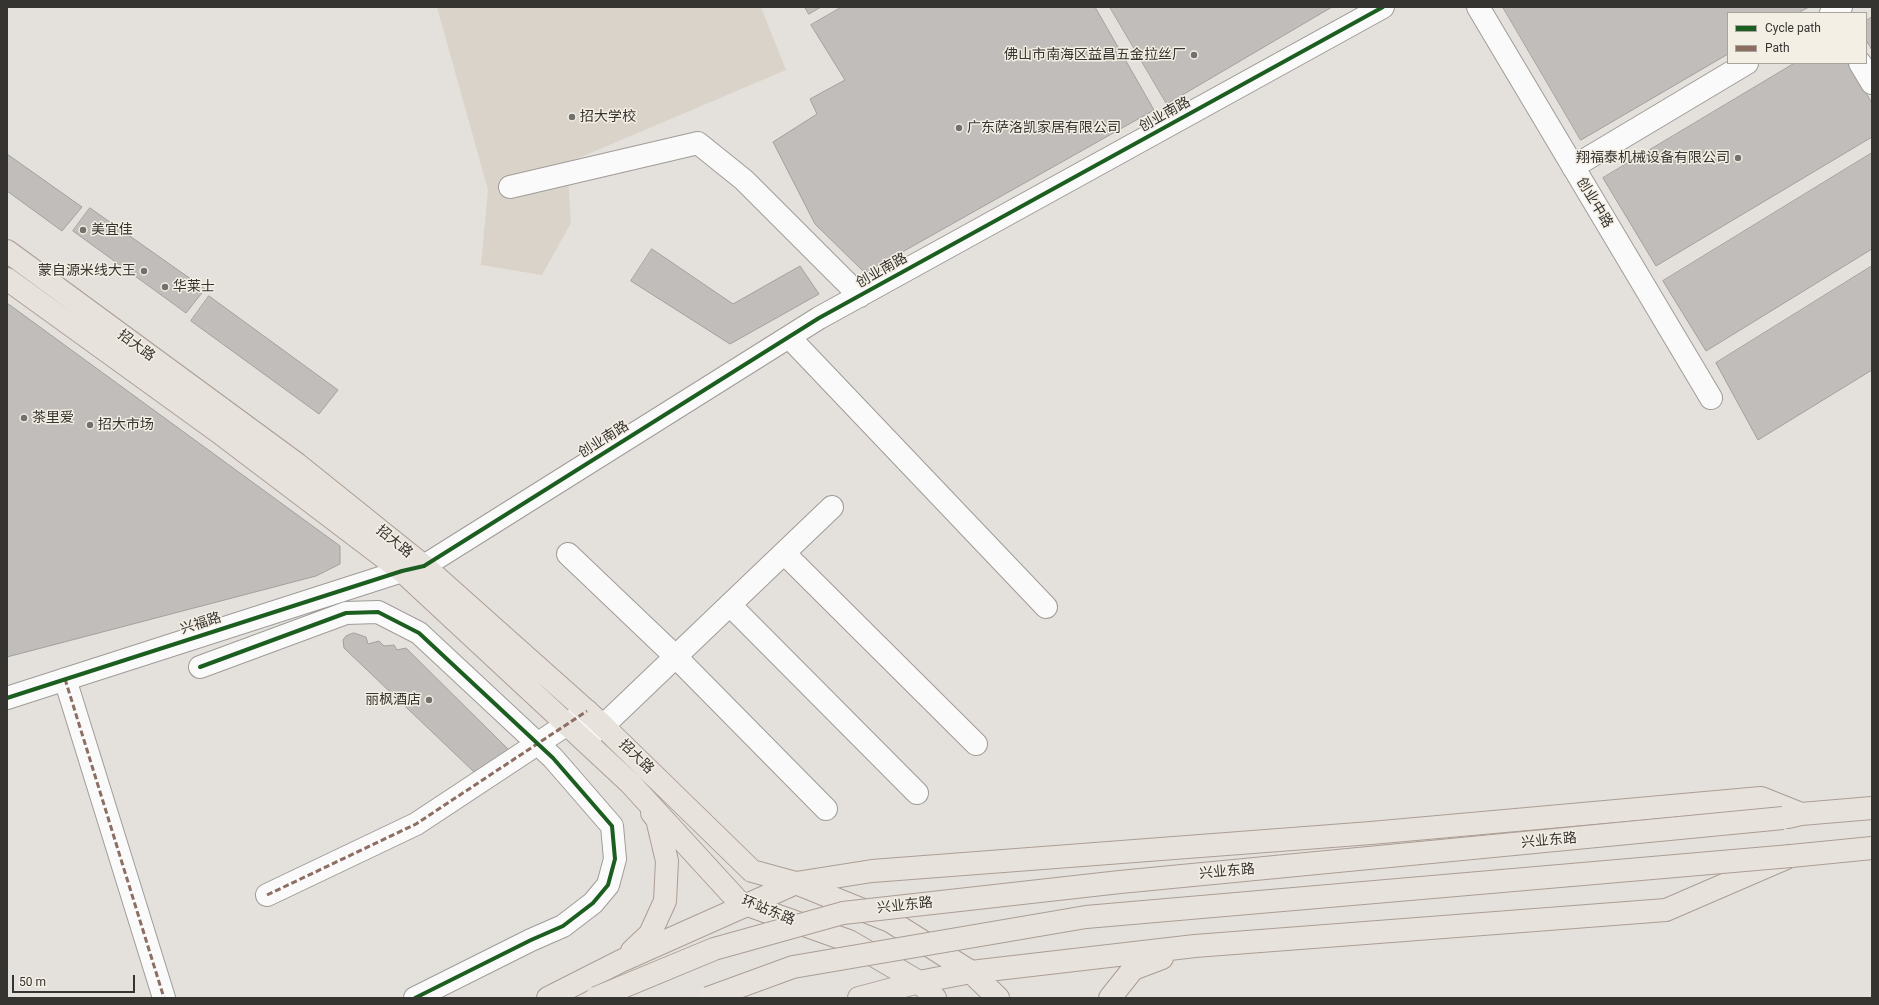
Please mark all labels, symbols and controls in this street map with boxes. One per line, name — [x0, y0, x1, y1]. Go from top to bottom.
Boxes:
legend — [1727, 12, 1867, 64]
text: Cycle path — [1765, 21, 1821, 35]
text: Path — [1765, 41, 1790, 55]
place label: 佛山市南海区益昌五金拉丝厂 — [1004, 47, 1186, 63]
marker: 佛山市南海区益昌五金拉丝厂 — [1189, 50, 1199, 60]
street label: 创业南路 — [1136, 94, 1194, 136]
place label: 招大学校 — [580, 109, 636, 125]
marker: 招大学校 — [567, 112, 577, 122]
place label: 广东萨洛凯家居有限公司 — [967, 120, 1121, 136]
marker: 广东萨洛凯家居有限公司 — [954, 123, 964, 133]
place label: 翔福泰机械设备有限公司 — [1576, 150, 1730, 166]
marker: 翔福泰机械设备有限公司 — [1733, 153, 1743, 163]
street label: 创业中路 — [1572, 175, 1616, 231]
place label: 美宜佳 — [91, 222, 133, 238]
marker: 美宜佳 — [78, 225, 88, 235]
street label: 创业南路 — [853, 250, 911, 292]
place label: 蒙自源米线大王 — [38, 263, 136, 279]
marker: 蒙自源米线大王 — [139, 266, 149, 276]
place label: 华莱士 — [173, 279, 215, 295]
marker: 华莱士 — [160, 282, 170, 292]
street label: 招大路 — [114, 327, 158, 365]
place label: 茶里爱 — [32, 410, 74, 426]
marker: 茶里爱 — [19, 413, 29, 423]
place label: 招大市场 — [98, 417, 154, 433]
street label: 创业南路 — [576, 418, 632, 462]
marker: 招大市场 — [85, 420, 95, 430]
street label: 招大路 — [372, 522, 416, 562]
street label: 兴福路 — [178, 610, 224, 638]
place label: 丽枫酒店 — [365, 692, 421, 708]
marker: 丽枫酒店 — [424, 695, 434, 705]
street label: 招大路 — [615, 736, 657, 778]
street label: 兴业东路 — [1520, 830, 1578, 852]
street label: 兴业东路 — [1198, 861, 1256, 883]
street label: 环站东路 — [739, 893, 797, 929]
street label: 兴业东路 — [876, 895, 934, 917]
scale bar — [14, 967, 137, 993]
text: 50 m — [19, 975, 46, 989]

